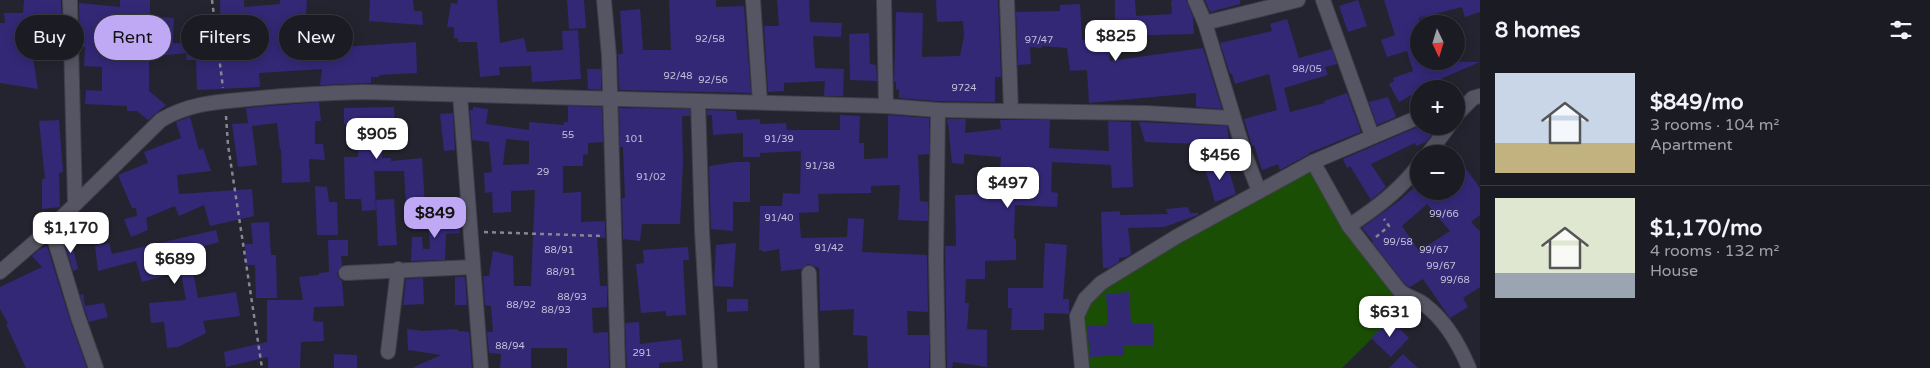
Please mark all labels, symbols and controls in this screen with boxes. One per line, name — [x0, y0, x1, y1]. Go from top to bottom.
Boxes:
chip: Buy — [15, 15, 84, 60]
chip: Rent — [94, 15, 171, 60]
chip: Filters — [181, 15, 269, 60]
chip: New — [279, 15, 353, 60]
north arrow — [1410, 15, 1465, 70]
map controls — [1410, 15, 1465, 200]
icon: filters — [1887, 16, 1915, 44]
text: 8 homes — [1495, 18, 1580, 43]
pin: $825 — [1086, 20, 1146, 62]
text: $825 — [1096, 26, 1136, 46]
house number: 92/58 — [695, 33, 725, 45]
house number: 97/47 — [1025, 34, 1053, 46]
house number: 98/05 — [1292, 63, 1322, 75]
house number: 92/48 — [664, 70, 692, 82]
house number: 92/56 — [698, 74, 728, 86]
button: + — [1410, 80, 1465, 135]
house number: 9724 — [951, 82, 977, 94]
text: $849/mo — [1650, 90, 1744, 115]
icon: home — [1535, 93, 1595, 153]
text: 3 rooms · 104 m² — [1650, 115, 1779, 135]
pin: $905 — [347, 118, 407, 160]
text: $905 — [357, 124, 397, 144]
house number: 55 — [562, 129, 574, 141]
house number: 101 — [625, 133, 643, 145]
house number: 91/39 — [764, 133, 794, 145]
text: Apartment — [1650, 135, 1733, 155]
pin: $456 — [1190, 138, 1250, 181]
text: $456 — [1200, 145, 1240, 165]
button: − — [1410, 145, 1465, 200]
house number: 91/38 — [805, 160, 835, 172]
house number: 29 — [537, 166, 549, 178]
pin: $497 — [978, 166, 1038, 209]
house number: 91/02 — [636, 171, 666, 183]
text: $497 — [988, 173, 1028, 193]
pin: $849 — [405, 196, 465, 239]
text: $849 — [415, 203, 455, 223]
house number: 99/66 — [1429, 208, 1459, 220]
pin: $1,170 — [30, 212, 112, 254]
house number: 91/40 — [765, 212, 793, 224]
text: $1,170/mo — [1650, 216, 1762, 241]
text: $1,170 — [44, 218, 98, 238]
icon: home — [1535, 218, 1595, 278]
house number: 99/58 — [1383, 236, 1413, 248]
text: 4 rooms · 132 m² — [1650, 241, 1779, 261]
pin: $689 — [145, 242, 205, 285]
house number: 91/42 — [815, 242, 843, 254]
house number: 88/91 — [544, 244, 574, 256]
house number: 99/67 — [1419, 244, 1449, 256]
text: $689 — [155, 249, 195, 269]
house number: 99/67 — [1426, 260, 1456, 272]
text: House — [1650, 261, 1698, 281]
house number: 88/91 — [546, 266, 576, 278]
house number: 99/68 — [1440, 274, 1470, 286]
house number: 88/93 — [557, 291, 587, 303]
pin: $631 — [1360, 296, 1420, 338]
house number: 88/92 — [506, 299, 536, 311]
text: $631 — [1370, 302, 1410, 322]
house number: 88/93 — [541, 304, 571, 316]
house number: 88/94 — [495, 340, 525, 352]
house number: 291 — [633, 347, 651, 359]

